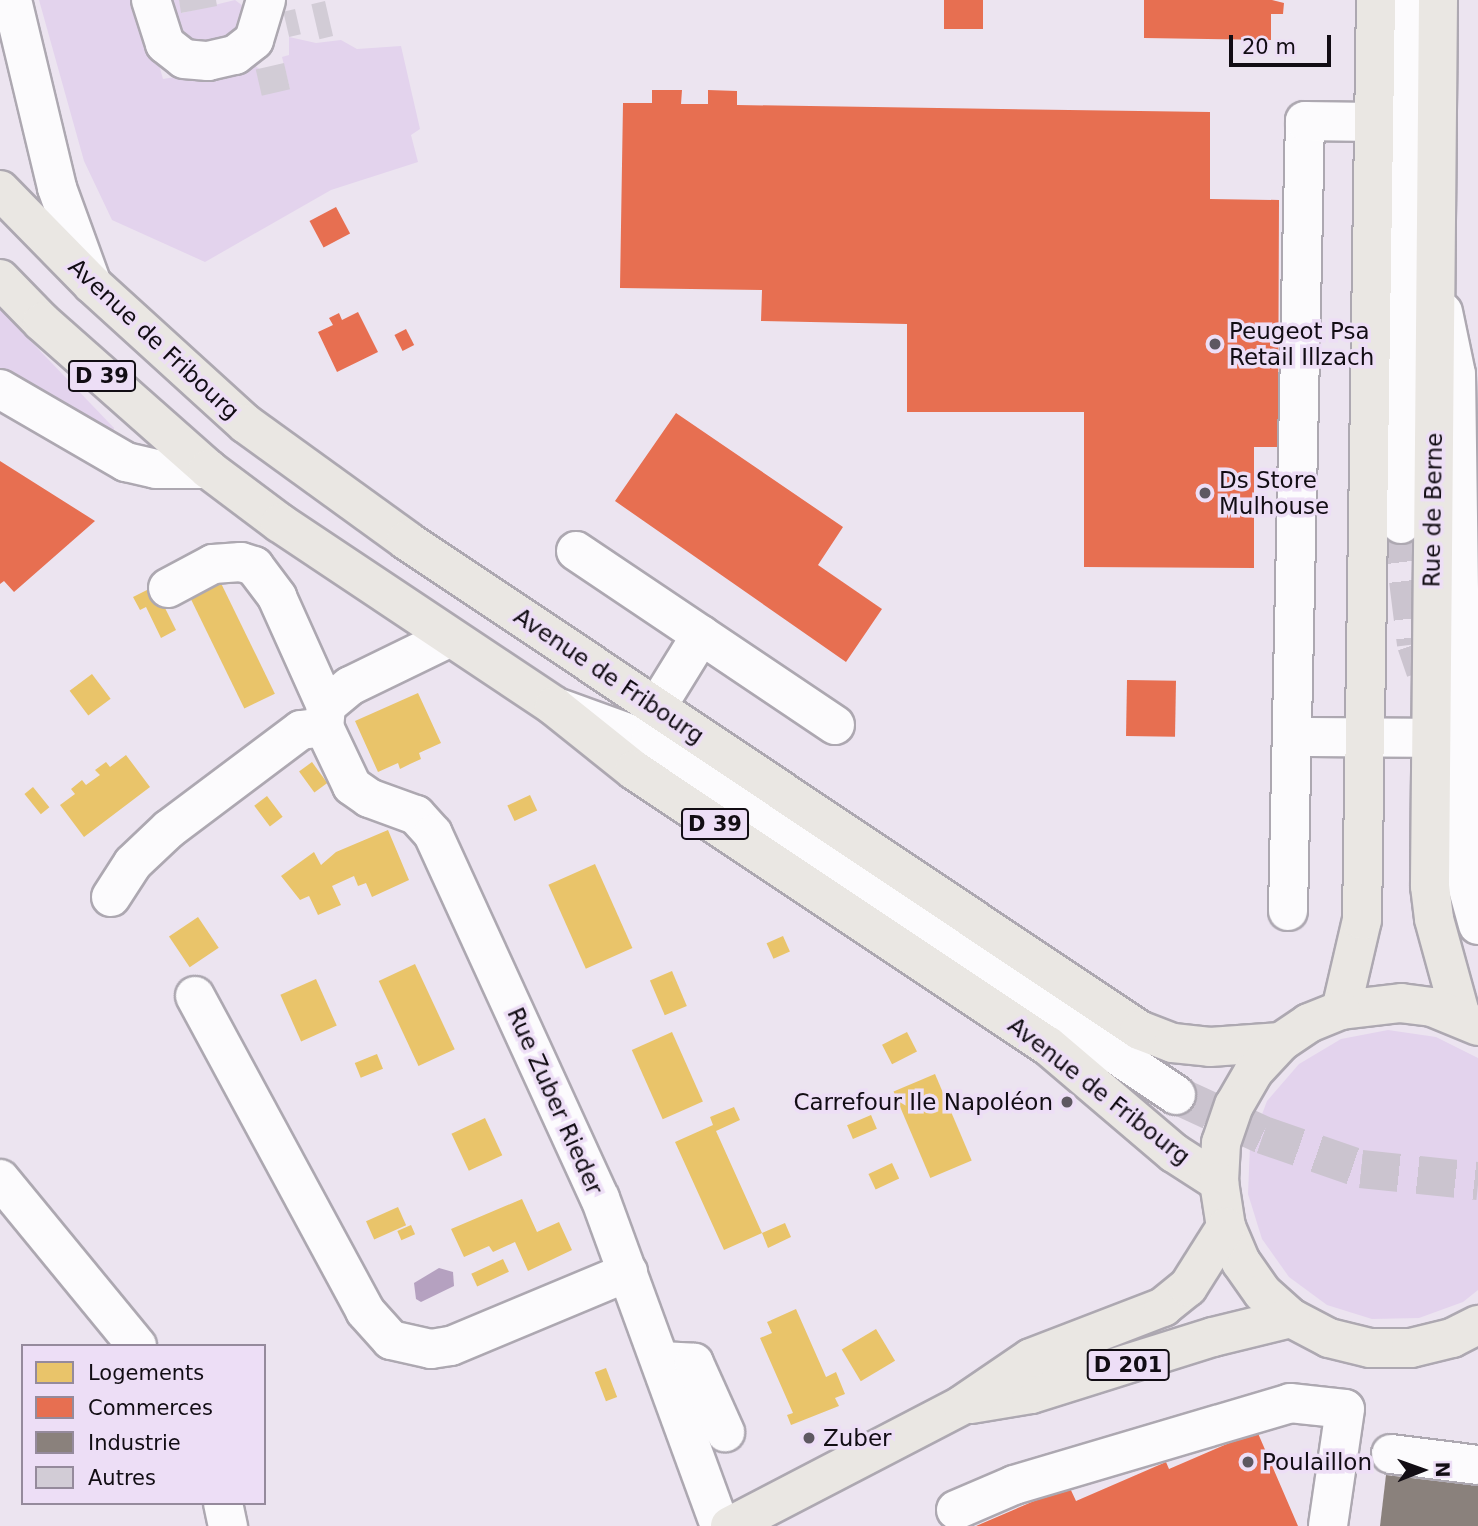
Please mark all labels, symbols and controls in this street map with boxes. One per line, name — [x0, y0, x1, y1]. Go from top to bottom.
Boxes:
scale bar — [1233, 21, 1334, 65]
text: 20 m — [1242, 35, 1296, 59]
street label: Avenue de Fribourg — [63, 253, 245, 425]
place label: Peugeot Psa Retail Illzach — [1229, 317, 1374, 371]
marker: Peugeot Psa Retail Illzach — [1207, 336, 1223, 352]
road number: D 39 — [67, 358, 137, 394]
street label: Rue de Berne — [1418, 432, 1448, 588]
place label: Ds Store Mulhouse — [1219, 466, 1329, 520]
marker: Ds Store Mulhouse — [1197, 485, 1213, 501]
street label: Avenue de Fribourg — [509, 602, 709, 750]
road number: D 39 — [680, 806, 750, 842]
street label: Rue Zuber Rieder — [501, 1003, 609, 1199]
street label: Avenue de Fribourg — [1003, 1011, 1195, 1171]
place label: Carrefour Ile Napoléon — [793, 1088, 1053, 1116]
marker: Carrefour Ile Napoléon — [1059, 1094, 1075, 1110]
legend — [21, 1344, 266, 1505]
road number: D 201 — [1086, 1348, 1170, 1382]
text: Logements — [88, 1361, 204, 1385]
text: Commerces — [88, 1396, 213, 1420]
place label: Zuber — [823, 1424, 892, 1452]
marker: Zuber — [801, 1430, 817, 1446]
text: Industrie — [88, 1431, 181, 1455]
north arrow — [1387, 1435, 1457, 1505]
place label: Poulaillon — [1262, 1448, 1372, 1476]
marker: Poulaillon — [1240, 1454, 1256, 1470]
text: N — [1432, 1461, 1454, 1478]
text: Autres — [88, 1466, 156, 1490]

